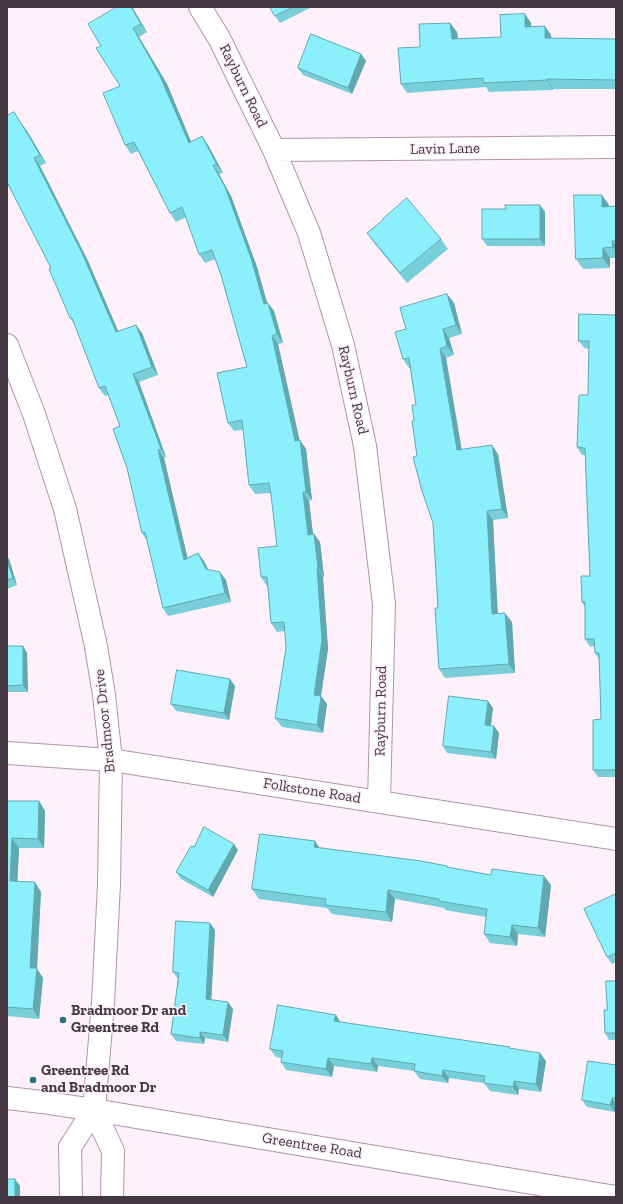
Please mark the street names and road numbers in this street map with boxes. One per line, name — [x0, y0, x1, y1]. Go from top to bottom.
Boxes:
street label: Rayburn Road — [215, 41, 271, 131]
street label: Lavin Lane — [410, 139, 480, 159]
street label: Rayburn Road — [334, 344, 372, 436]
street label: Rayburn Road — [371, 665, 391, 757]
street label: Bradmoor Drive — [91, 668, 119, 774]
street label: Folkstone Road — [262, 774, 362, 808]
street label: Greentree Road — [261, 1129, 363, 1163]

